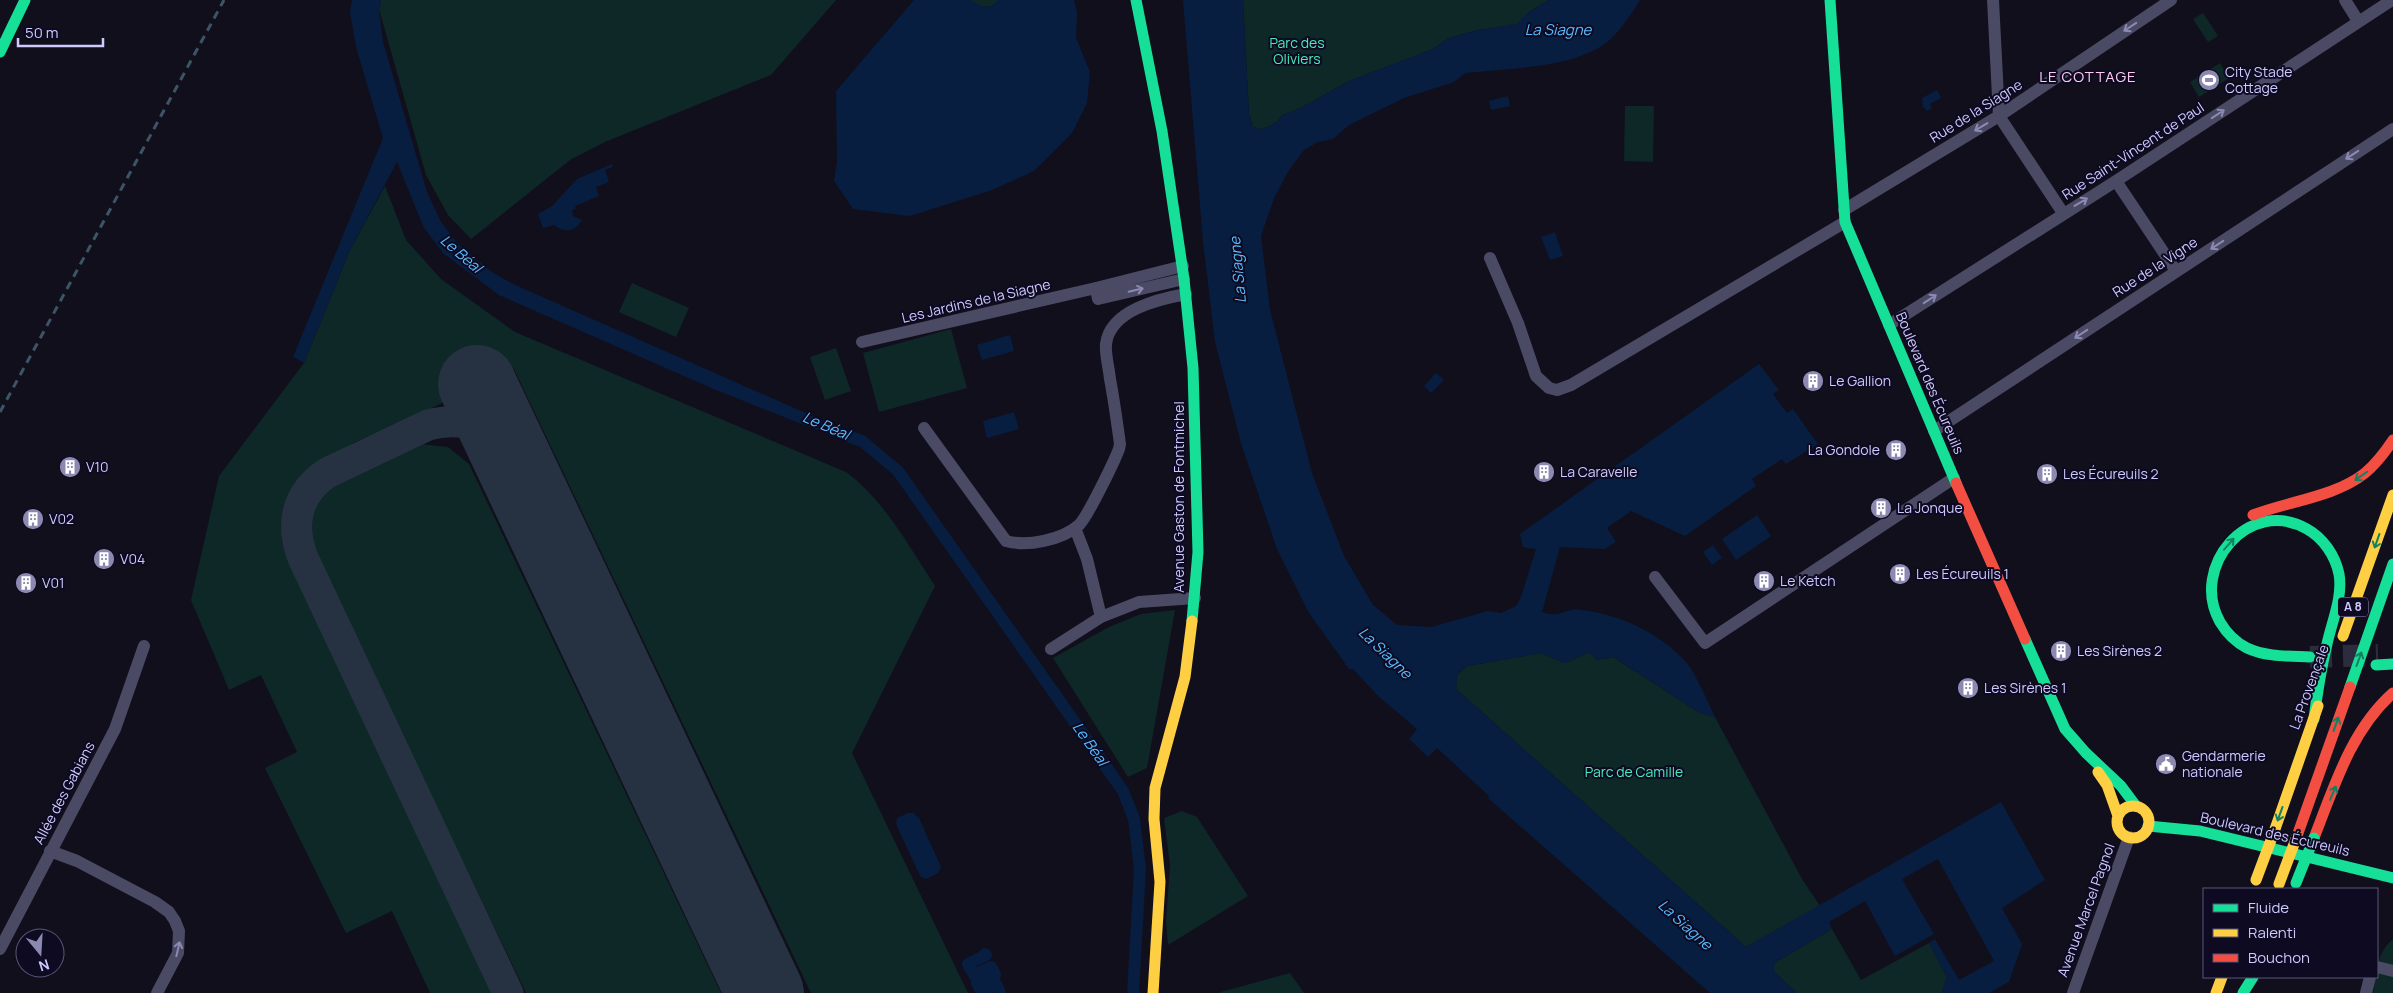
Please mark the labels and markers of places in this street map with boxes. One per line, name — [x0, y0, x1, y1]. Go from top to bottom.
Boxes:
place label: City Stade Cottage — [2225, 62, 2292, 97]
sports icon: City Stade Cottage — [2197, 68, 2221, 92]
building icon: Le Gallion — [1801, 369, 1825, 393]
place label: Le Gallion — [1829, 371, 1891, 390]
building icon: La Gondole — [1884, 438, 1908, 462]
place label: La Gondole — [1808, 440, 1880, 459]
building icon: V10 — [58, 455, 82, 479]
place label: V10 — [86, 457, 108, 476]
building icon: La Caravelle — [1532, 460, 1556, 484]
place label: La Caravelle — [1560, 462, 1638, 481]
building icon: Les Écureuils 2 — [2035, 462, 2059, 486]
place label: Les Écureuils 2 — [2063, 464, 2159, 483]
building icon: La Jonque — [1869, 496, 1893, 520]
place label: La Jonque — [1897, 498, 1963, 517]
building icon: V02 — [21, 507, 45, 531]
place label: V02 — [49, 509, 74, 528]
building icon: V04 — [92, 547, 116, 571]
place label: V04 — [120, 549, 145, 568]
building icon: Les Écureuils 1 — [1888, 562, 1912, 586]
place label: Les Écureuils 1 — [1916, 564, 2009, 583]
building icon: Le Ketch — [1752, 569, 1776, 593]
building icon: V01 — [14, 571, 38, 595]
place label: Le Ketch — [1780, 571, 1835, 590]
place label: V01 — [42, 573, 64, 592]
building icon: Les Sirènes 2 — [2049, 639, 2073, 663]
place label: Les Sirènes 2 — [2077, 641, 2162, 660]
building icon: Les Sirènes 1 — [1956, 676, 1980, 700]
place label: Les Sirènes 1 — [1984, 678, 2066, 697]
place label: Gendarmerie nationale — [2182, 746, 2266, 781]
public building icon: Gendarmerie nationale — [2154, 752, 2178, 776]

